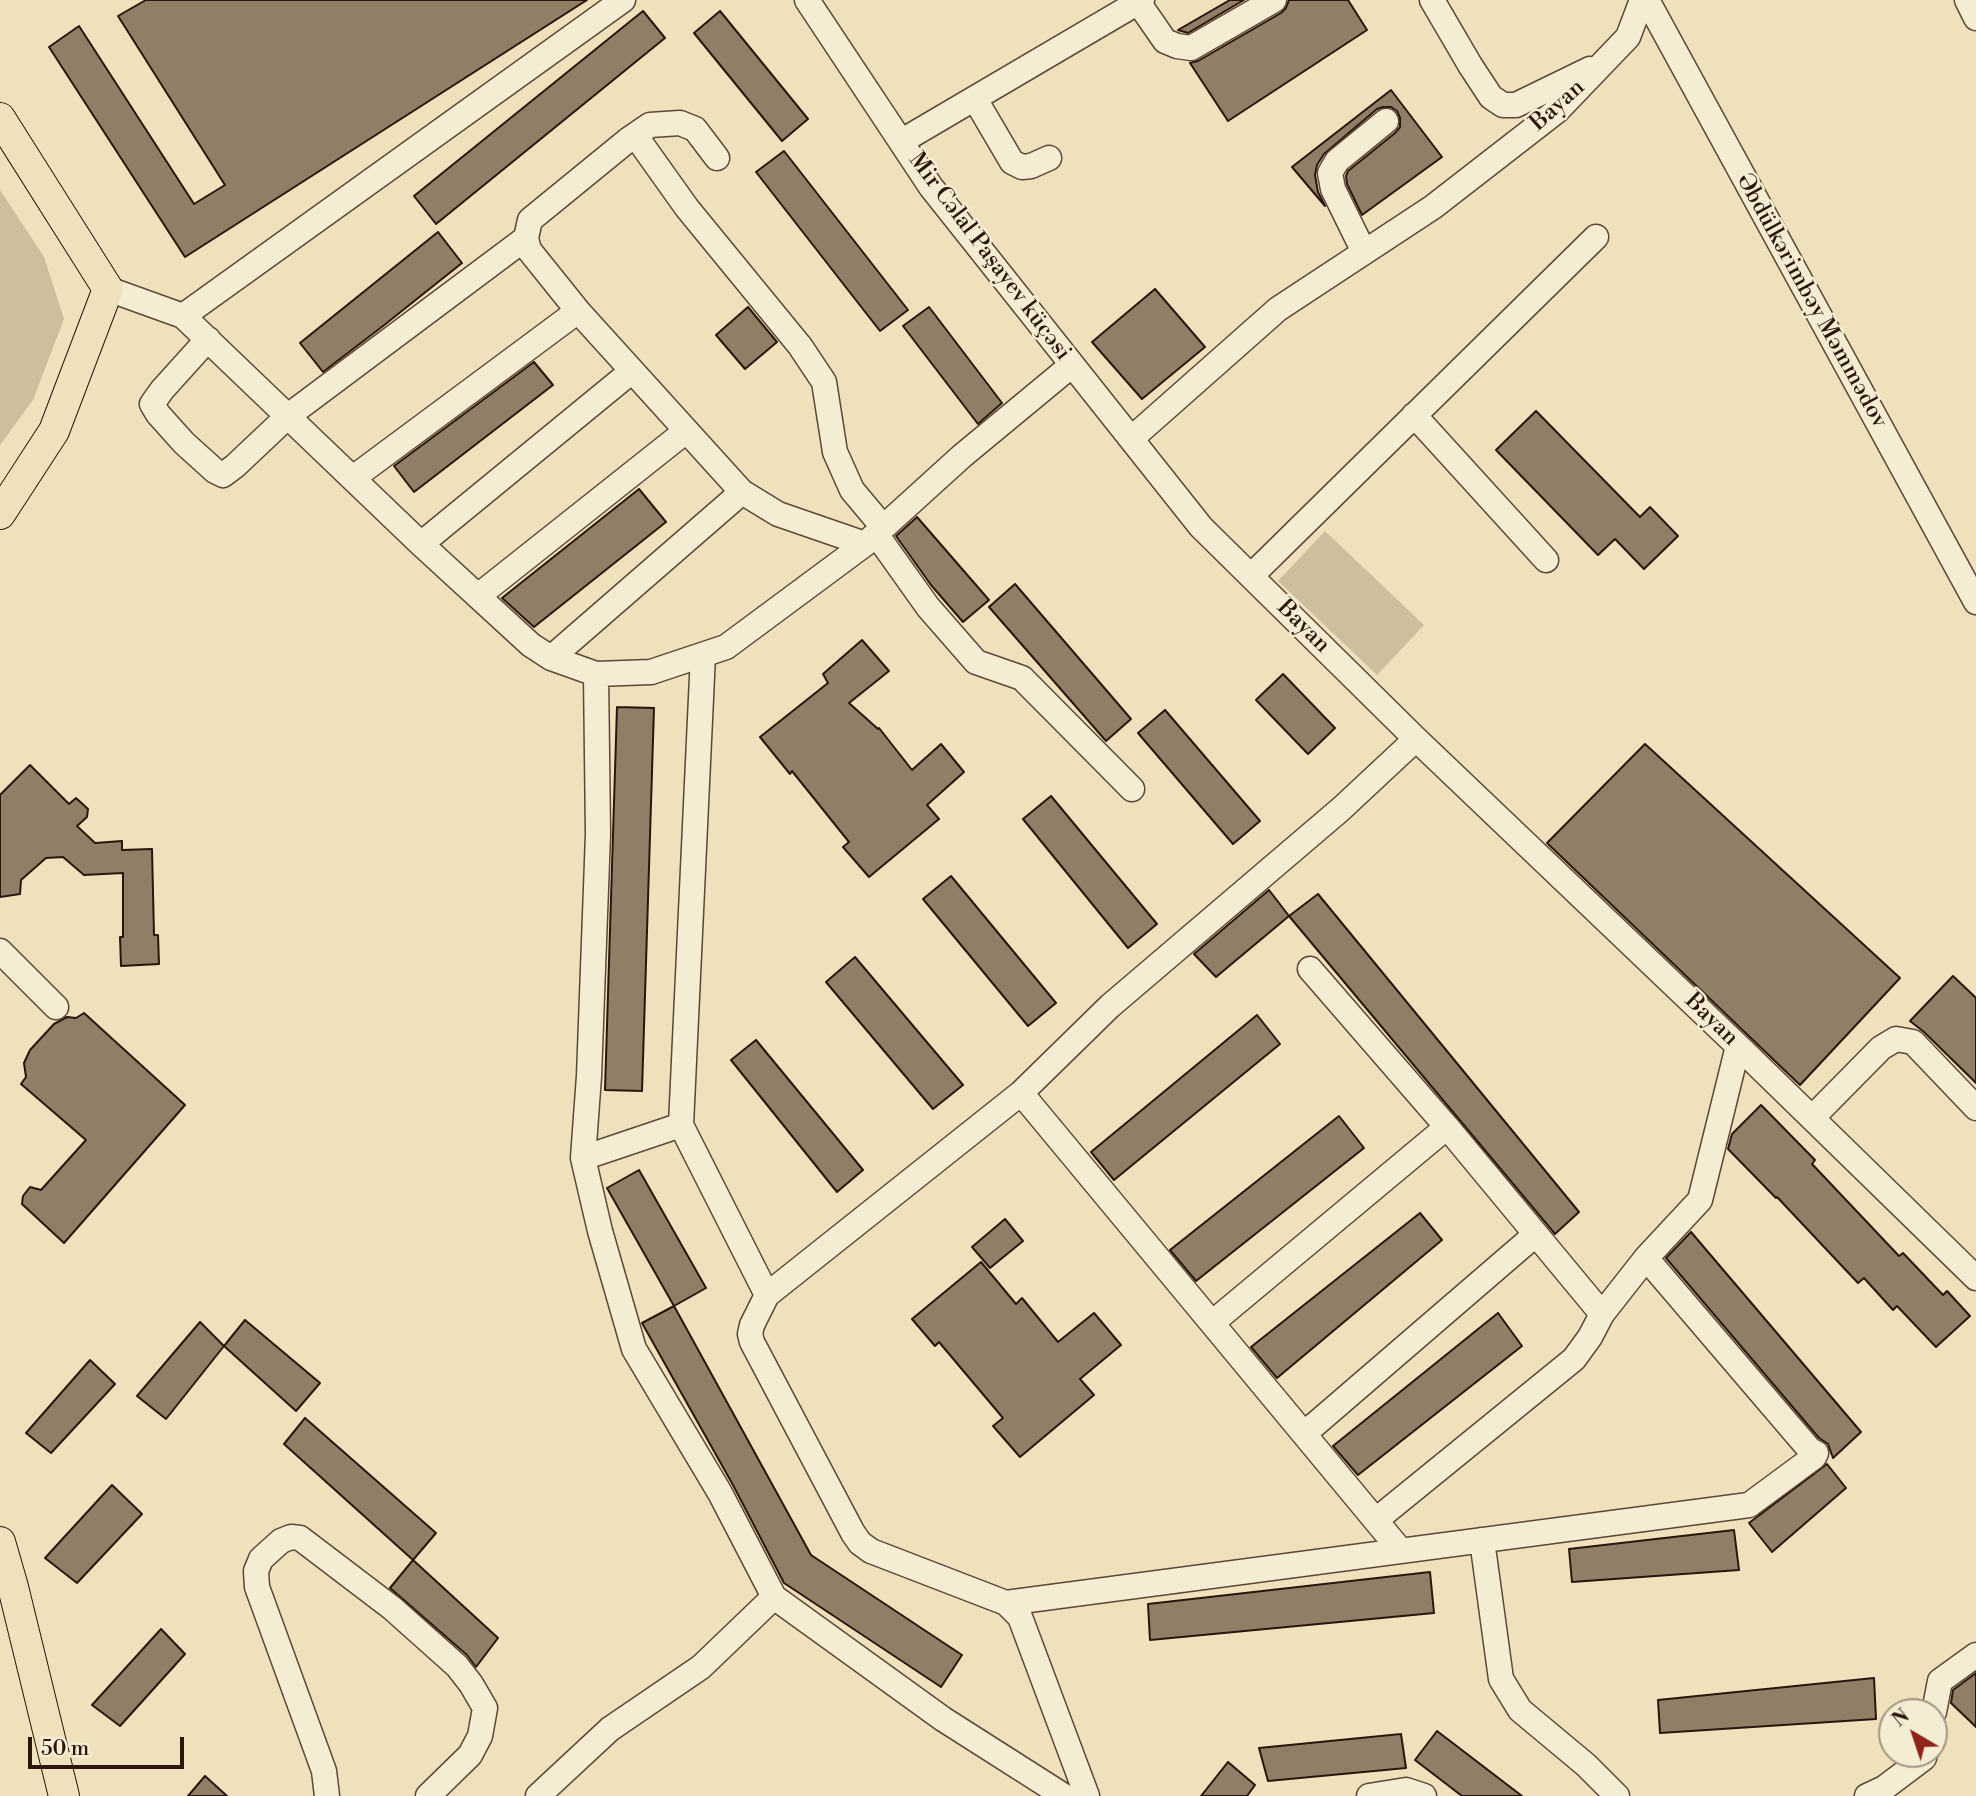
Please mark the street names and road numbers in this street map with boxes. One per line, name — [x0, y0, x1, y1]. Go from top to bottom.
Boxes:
street label: Bayan — [1525, 74, 1591, 138]
street label: Mir Cəlal Paşayev küçəsi — [902, 148, 1076, 366]
street label: Əbdülkərimbəy Məmmədov — [1729, 169, 1893, 433]
street label: Bayan — [1271, 595, 1335, 659]
street label: Bayan — [1678, 988, 1744, 1052]

